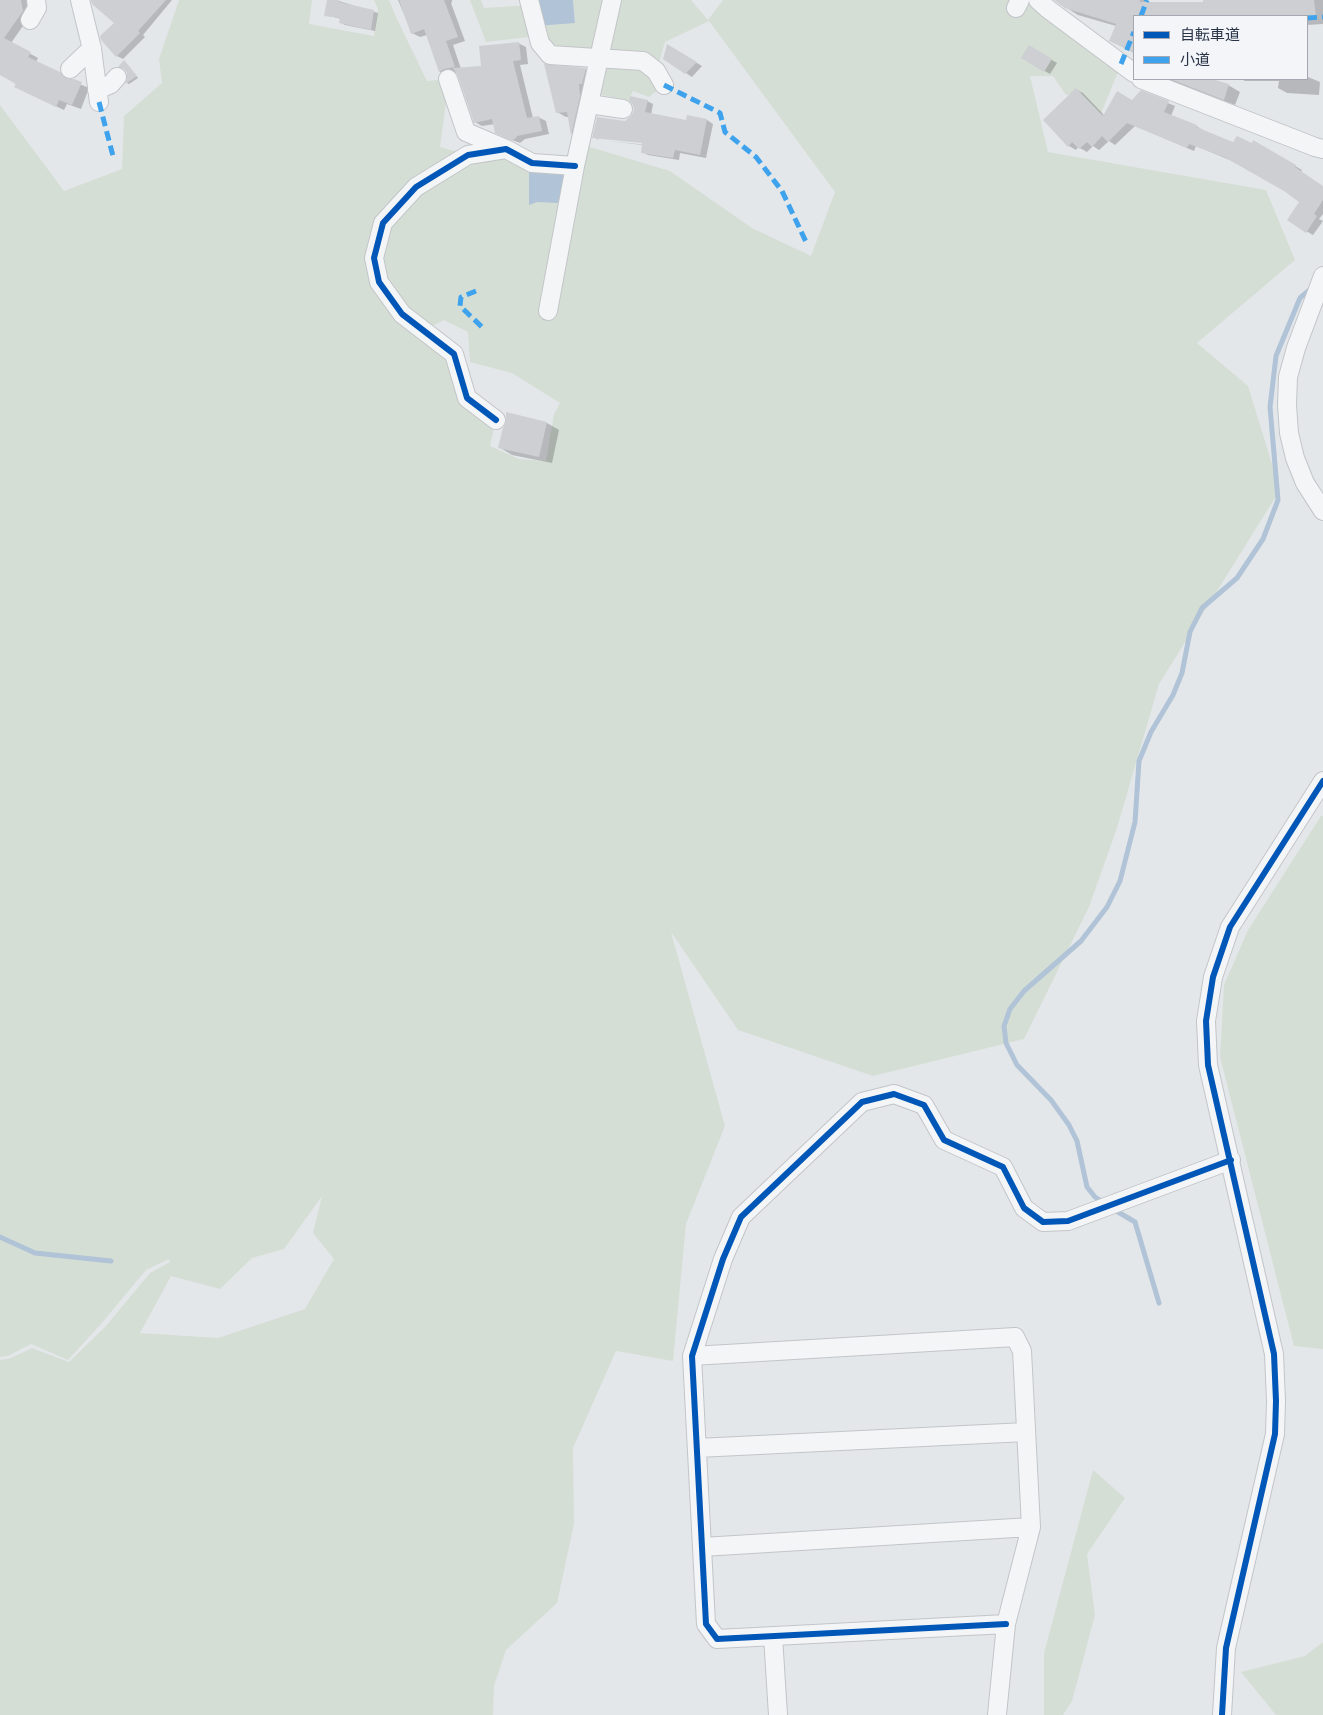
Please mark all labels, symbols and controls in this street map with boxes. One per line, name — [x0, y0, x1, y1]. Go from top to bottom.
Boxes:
legend — [1133, 15, 1308, 80]
text: 自転車道 — [1180, 27, 1240, 46]
text: 小道 — [1180, 52, 1210, 71]

